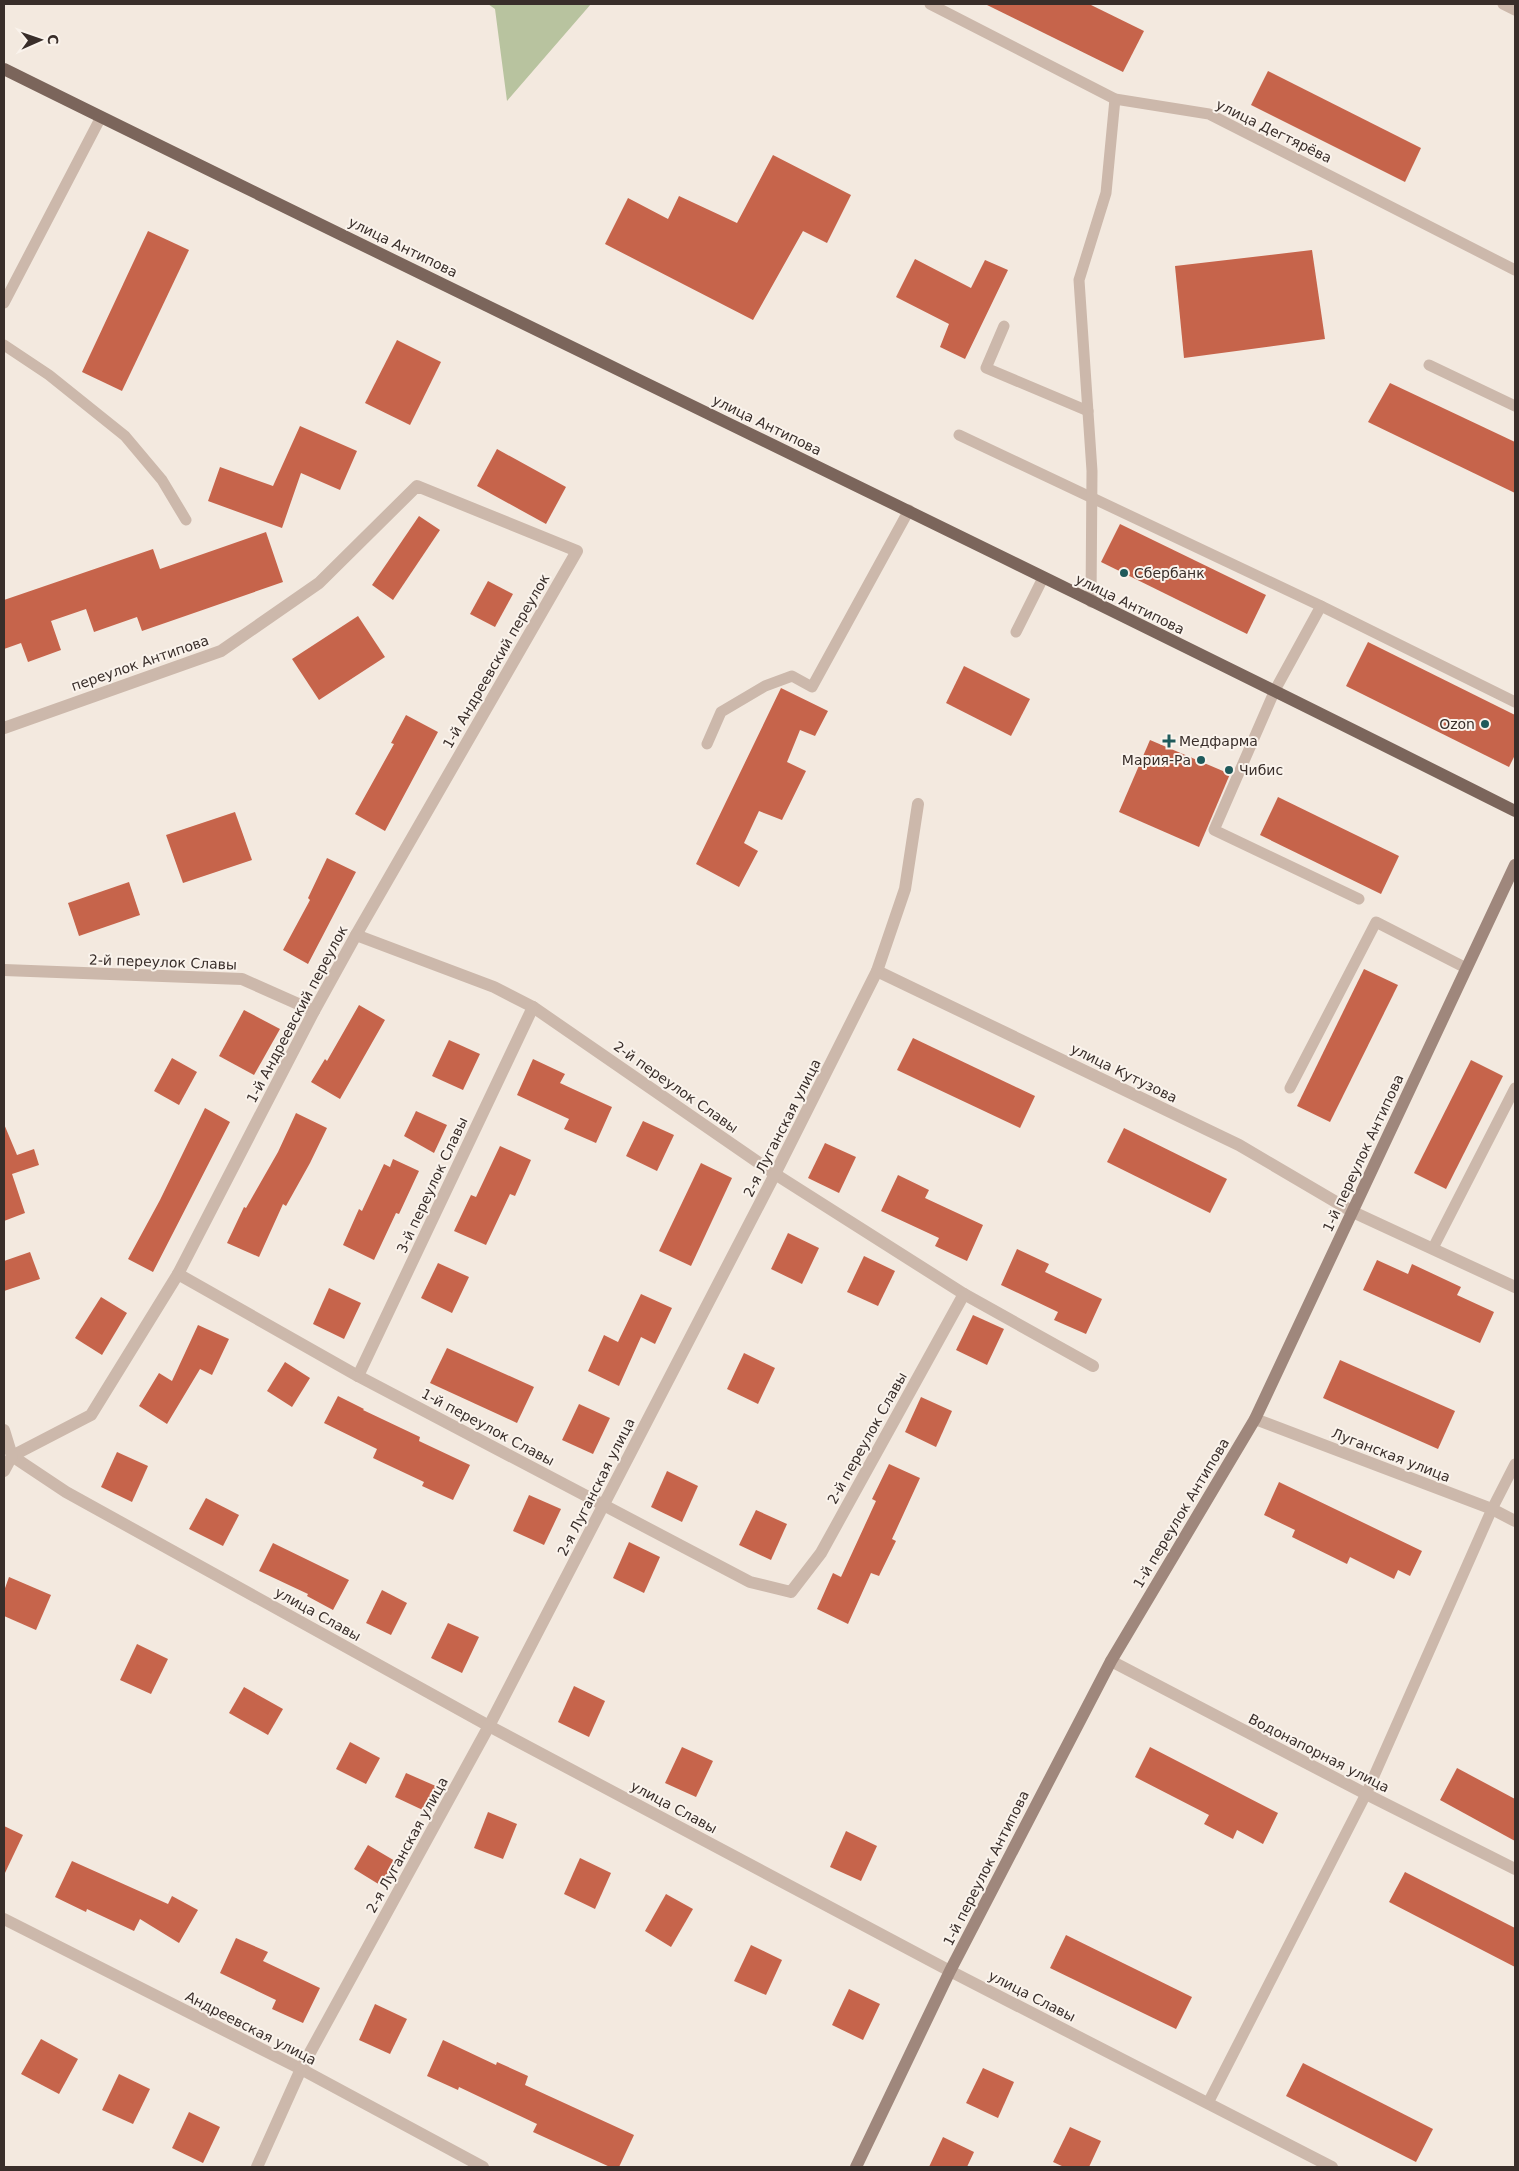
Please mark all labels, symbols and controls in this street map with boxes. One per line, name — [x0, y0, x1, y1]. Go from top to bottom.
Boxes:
north arrow — [15, 15, 65, 65]
text: С — [45, 34, 61, 45]
street label: улица Дегтярёва — [1214, 96, 1334, 166]
street label: улица Антипова — [346, 214, 460, 280]
street label: улица Антипова — [710, 392, 824, 458]
place label: Сбербанк — [1134, 565, 1205, 581]
marker: Сбербанк — [1118, 567, 1130, 579]
street label: 1-й Андреевский переулок — [439, 571, 553, 751]
street label: улица Антипова — [1073, 571, 1187, 637]
street label: переулок Антипова — [69, 632, 211, 694]
place label: Ozon — [1439, 716, 1475, 732]
marker: Ozon — [1479, 718, 1491, 730]
place label: Медфарма — [1179, 733, 1258, 749]
marker: Медфарма — [1163, 735, 1175, 747]
place label: Мария-Ра — [1122, 752, 1191, 768]
marker: Мария-Ра — [1195, 754, 1207, 766]
place label: Чибис — [1239, 762, 1283, 778]
marker: Чибис — [1223, 764, 1235, 776]
street label: 1-й Андреевский переулок — [243, 923, 351, 1105]
street label: 2-й переулок Славы — [89, 951, 237, 973]
street label: 2-й переулок Славы — [611, 1038, 741, 1136]
street label: улица Кутузова — [1068, 1040, 1180, 1106]
street label: 2-я Луганская улица — [740, 1056, 824, 1200]
street label: 1-й переулок Антипова — [1319, 1072, 1407, 1234]
street label: 3-й переулок Славы — [393, 1115, 471, 1255]
street label: 2-й переулок Славы — [824, 1369, 910, 1507]
street label: 1-й переулок Славы — [419, 1385, 557, 1469]
street label: 2-я Луганская улица — [554, 1415, 638, 1559]
street label: Луганская улица — [1329, 1425, 1453, 1485]
street label: 1-й переулок Антипова — [1130, 1435, 1232, 1591]
street label: улица Славы — [272, 1584, 364, 1644]
street label: Водонапорная улица — [1246, 1711, 1392, 1795]
street label: 2-я Луганская улица — [363, 1774, 451, 1916]
street label: улица Славы — [628, 1778, 720, 1836]
street label: 1-й переулок Антипова — [940, 1788, 1032, 1948]
street label: улица Славы — [986, 1967, 1078, 2025]
street label: Андреевская улица — [183, 1988, 319, 2068]

